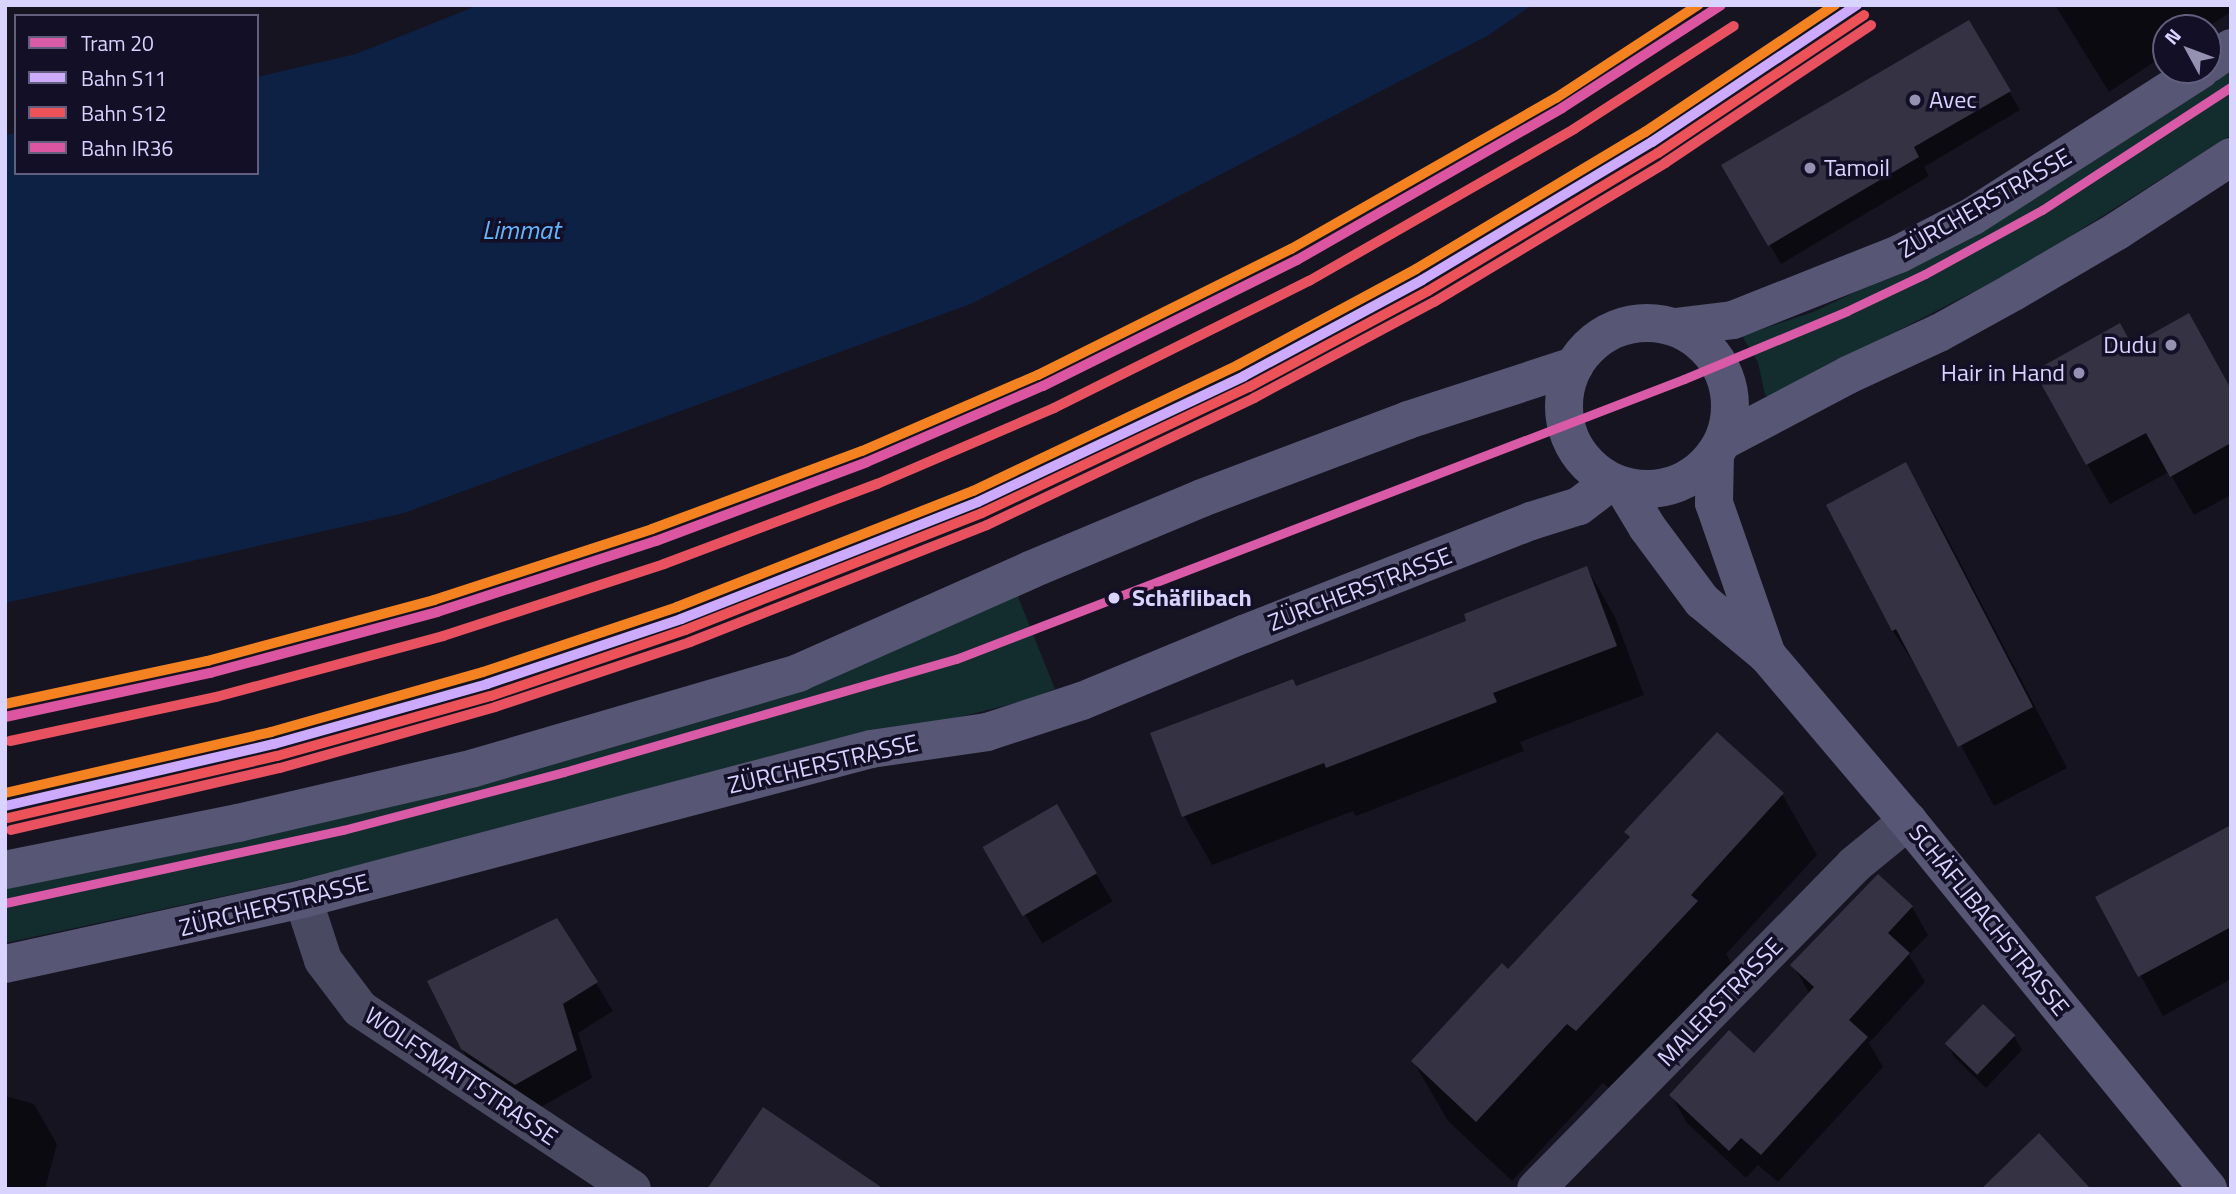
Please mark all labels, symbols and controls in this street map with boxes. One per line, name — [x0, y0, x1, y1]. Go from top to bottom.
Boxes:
legend — [14, 14, 259, 175]
north arrow — [2152, 14, 2222, 84]
text: N — [2157, 22, 2188, 51]
text: Tram 20 — [81, 27, 154, 59]
text: Bahn S11 — [81, 62, 167, 94]
place label: Avec — [1929, 86, 1977, 114]
marker: Avec — [1907, 92, 1923, 108]
text: Bahn S12 — [81, 97, 167, 129]
text: Bahn IR36 — [81, 132, 173, 164]
street label: ZÜRCHERSTRASSE — [1894, 142, 2076, 264]
place label: Tamoil — [1824, 154, 1890, 182]
marker: Tamoil — [1802, 160, 1818, 176]
water label: Limmat — [482, 214, 560, 246]
place label: Dudu — [2103, 331, 2157, 359]
marker: Dudu — [2163, 337, 2179, 353]
place label: Hair in Hand — [1941, 359, 2065, 387]
marker: Hair in Hand — [2071, 365, 2087, 381]
street label: ZÜRCHERSTRASSE — [1264, 541, 1456, 637]
place label: Schäflibach — [1132, 584, 1252, 612]
marker: Schäflibach — [1103, 587, 1125, 609]
street label: ZÜRCHERSTRASSE — [725, 728, 921, 800]
street label: SCHÄFLIBACHSTRASSE — [1903, 818, 2075, 1022]
street label: ZÜRCHERSTRASSE — [176, 868, 372, 942]
street label: MALERSTRASSE — [1651, 932, 1789, 1072]
street label: WOLFSMATTSTRASSE — [359, 1001, 563, 1151]

